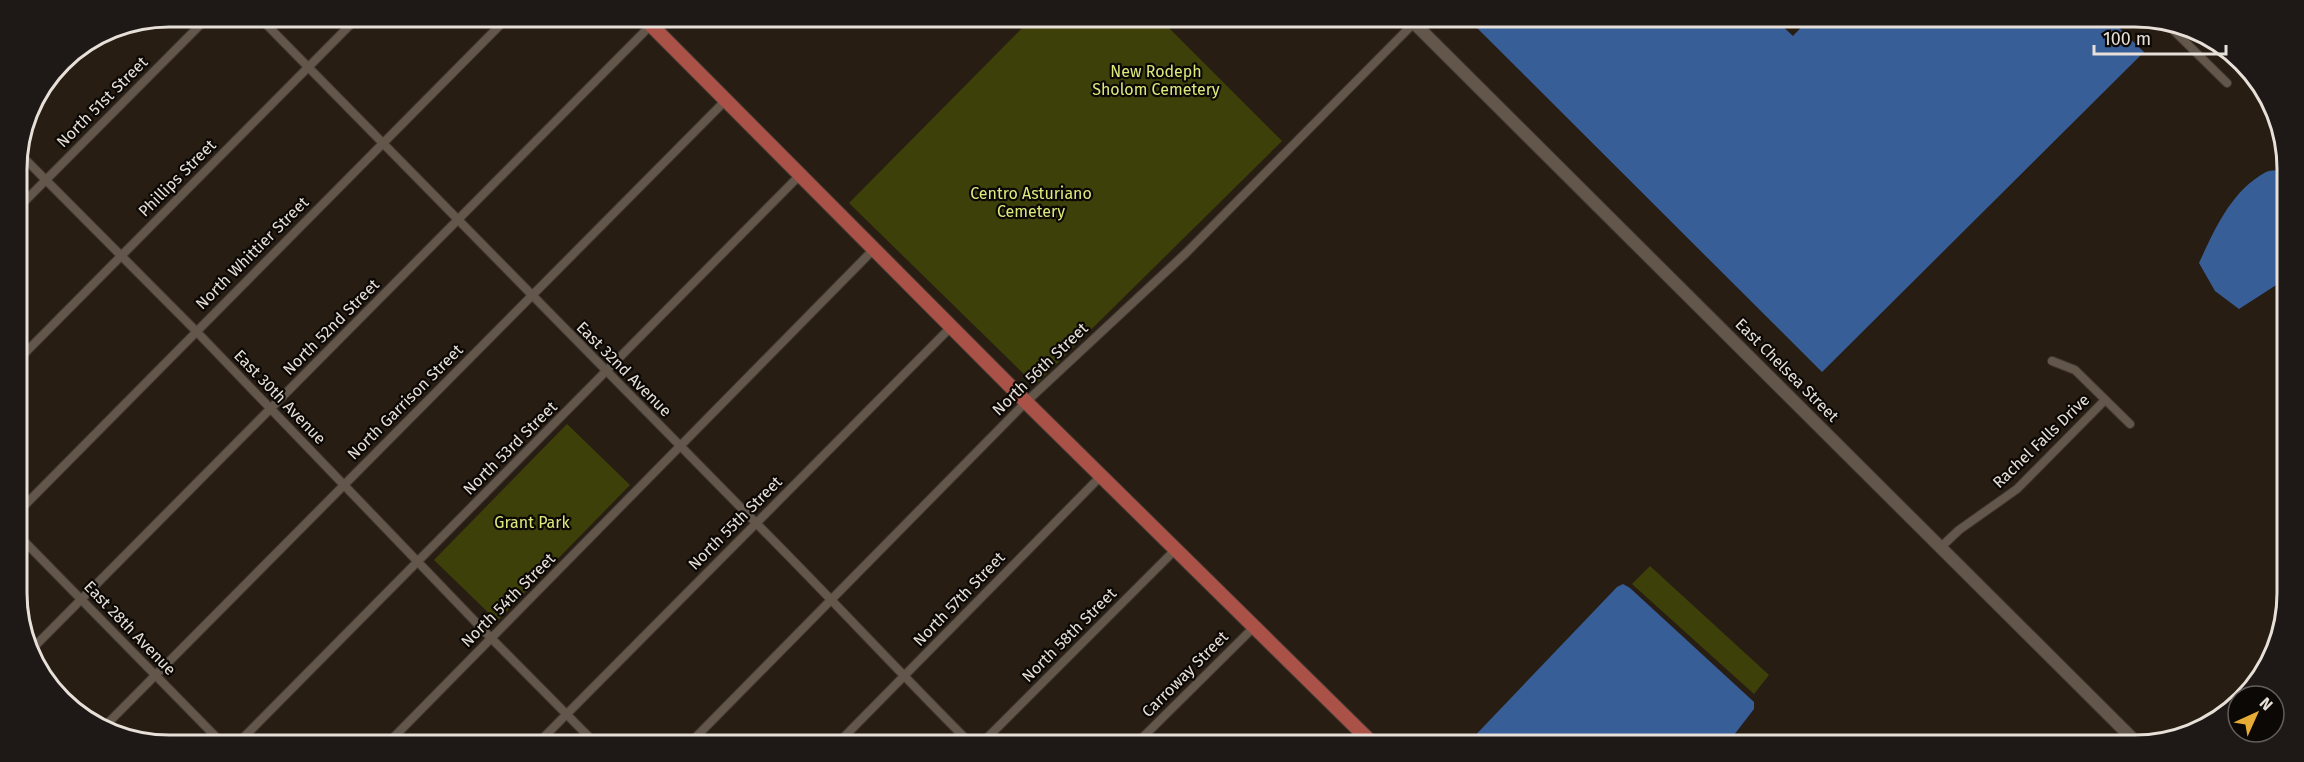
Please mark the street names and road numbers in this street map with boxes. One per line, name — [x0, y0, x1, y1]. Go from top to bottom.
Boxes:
street label: North 51st Street — [53, 52, 152, 151]
street label: Phillips Street — [134, 135, 220, 221]
street label: North Whittier Street — [192, 193, 312, 313]
street label: North 52nd Street — [279, 275, 383, 379]
street label: East Chelsea Street — [1731, 314, 1843, 426]
street label: East 32nd Avenue — [573, 318, 675, 420]
street label: North 56th Street — [988, 319, 1092, 419]
street label: North Garrison Street — [343, 340, 467, 464]
street label: East 30th Avenue — [230, 346, 330, 448]
street label: Rachel Falls Drive — [1989, 390, 2093, 492]
street label: North 53rd Street — [459, 397, 561, 499]
street label: North 55th Street — [684, 472, 786, 574]
street label: North 57th Street — [909, 548, 1009, 650]
street label: North 54th Street — [457, 549, 559, 651]
street label: East 28th Avenue — [80, 577, 180, 679]
street label: North 58th Street — [1018, 584, 1120, 686]
street label: Carroway Street — [1138, 627, 1232, 721]

